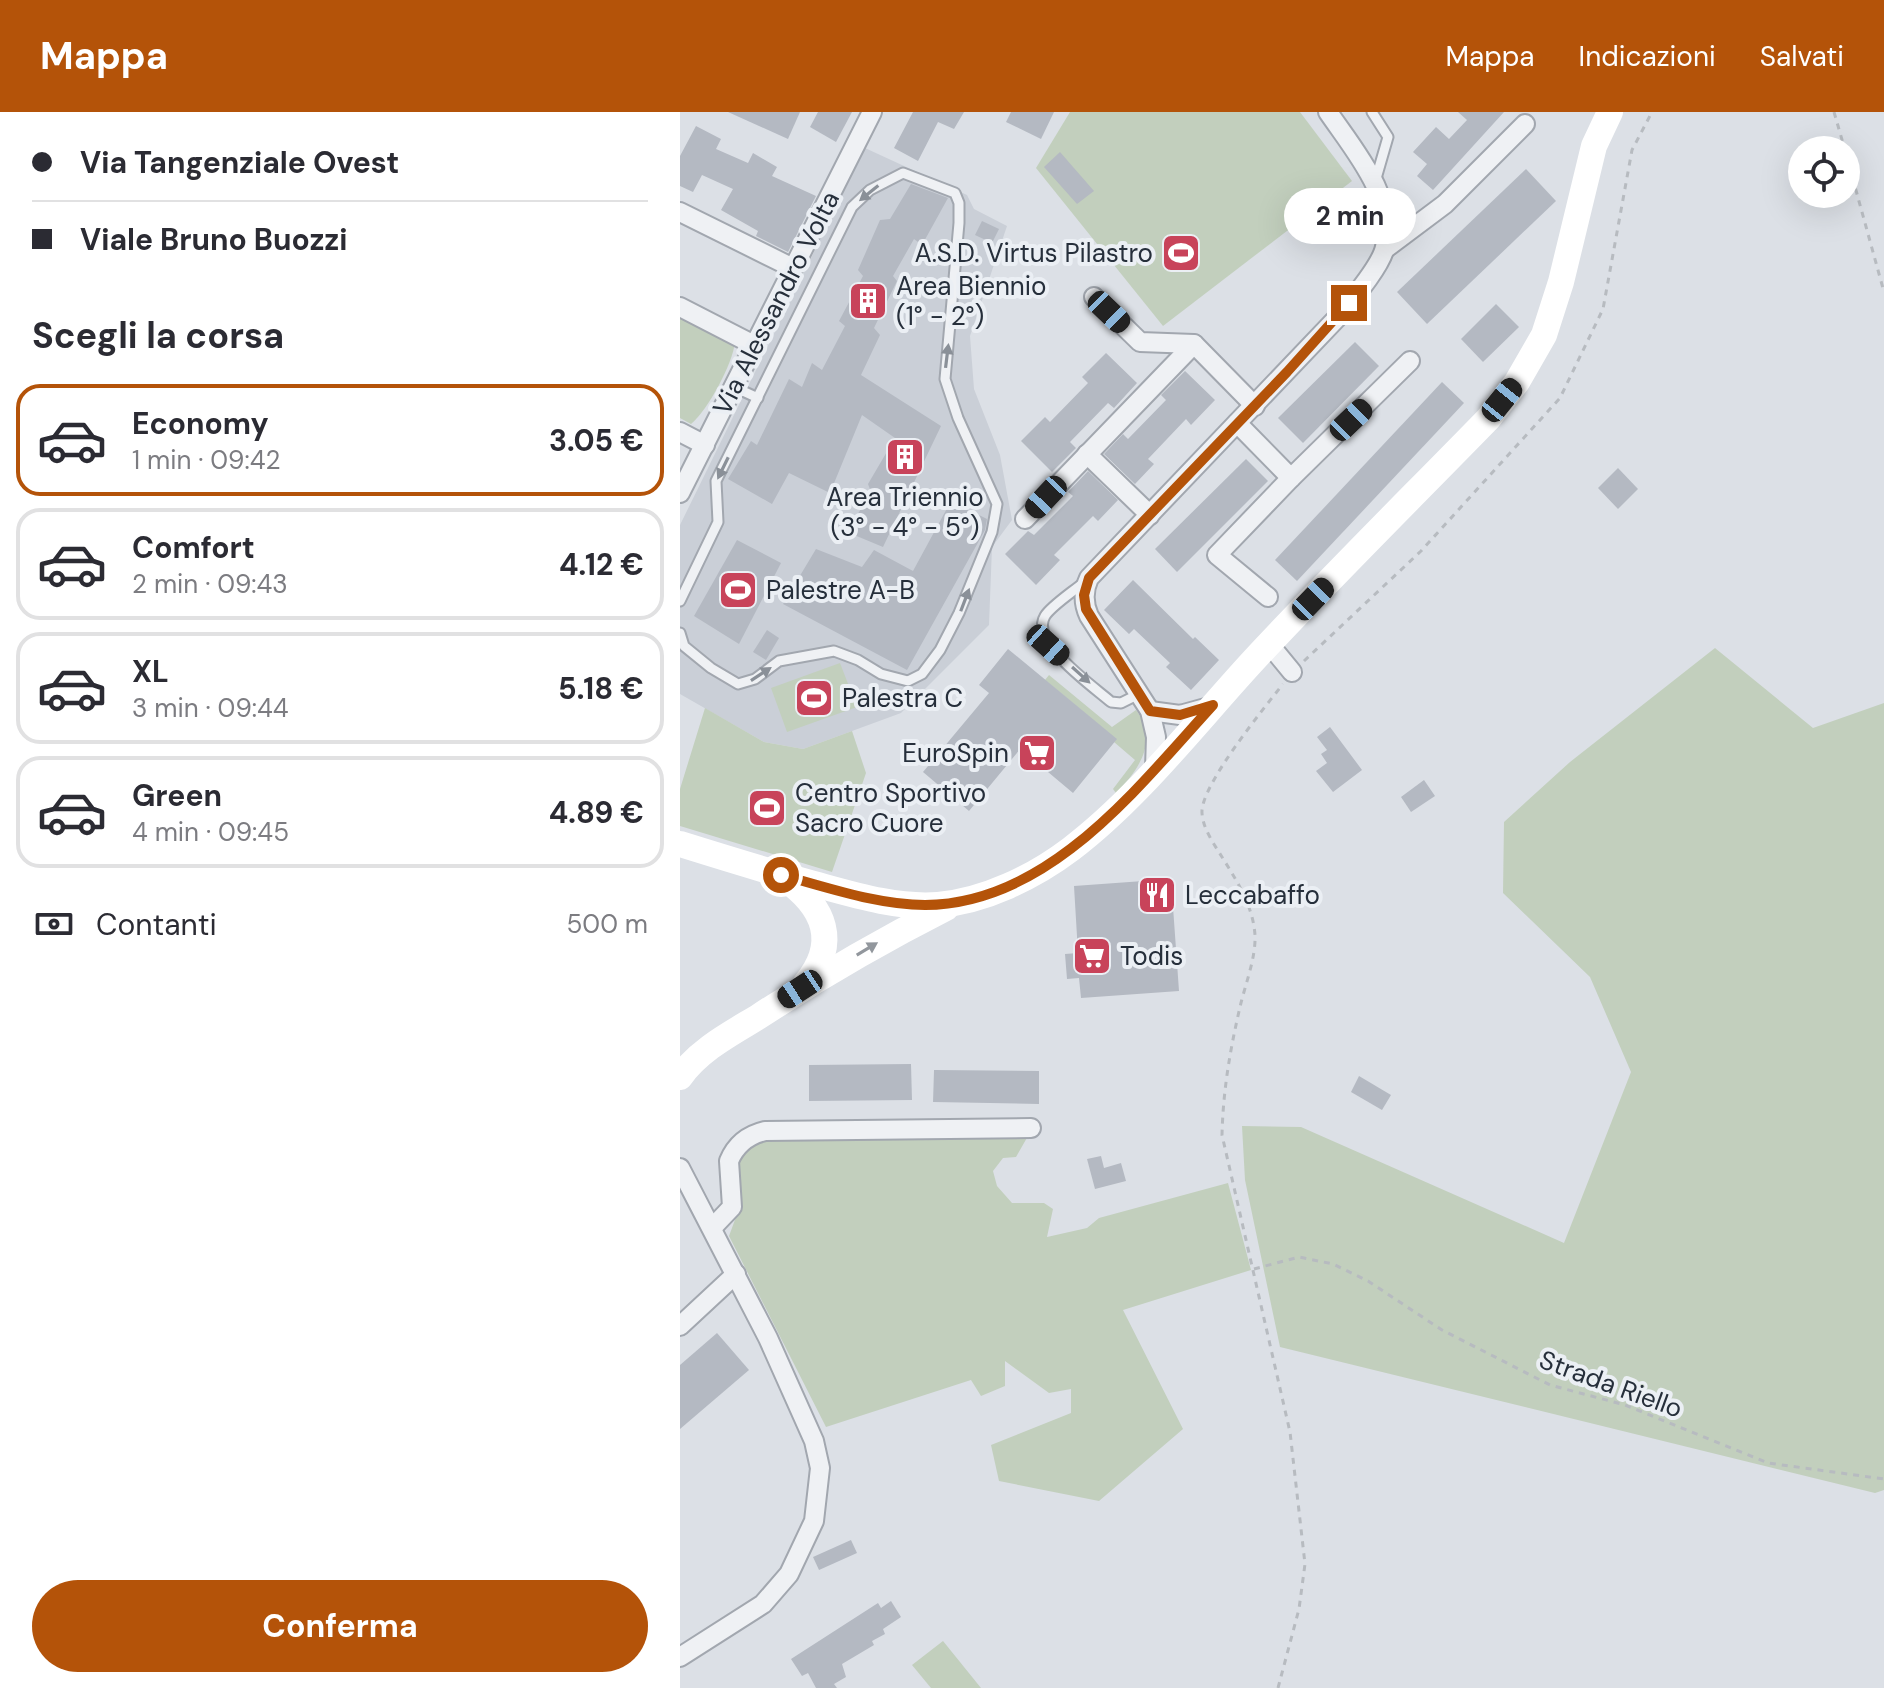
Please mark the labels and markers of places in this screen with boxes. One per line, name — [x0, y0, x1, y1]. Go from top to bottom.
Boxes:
sports icon: A.S.D. Virtus Pilastro — [1160, 232, 1202, 274]
place label: A.S.D. Virtus Pilastro — [914, 236, 1153, 270]
place label: Area Biennio (1° - 2°) — [896, 269, 1046, 333]
building icon: Area Biennio (1° - 2°) — [847, 280, 889, 322]
building icon: Area Triennio (3° - 4° - 5°) — [884, 436, 926, 478]
place label: Area Triennio (3° - 4° - 5°) — [826, 480, 984, 544]
sports icon: Palestre A-B — [717, 569, 759, 611]
place label: Palestre A-B — [766, 573, 915, 607]
sports icon: Palestra C — [793, 677, 835, 719]
place label: Palestra C — [842, 681, 963, 715]
supermarket icon: EuroSpin — [1016, 732, 1058, 774]
place label: EuroSpin — [902, 736, 1009, 770]
place label: Centro Sportivo Sacro Cuore — [795, 776, 986, 840]
sports icon: Centro Sportivo Sacro Cuore — [746, 787, 788, 829]
restaurant icon: Leccabaffo — [1136, 874, 1178, 916]
place label: Leccabaffo — [1185, 878, 1320, 912]
supermarket icon: Todis — [1071, 935, 1113, 977]
place label: Todis — [1120, 939, 1183, 973]

